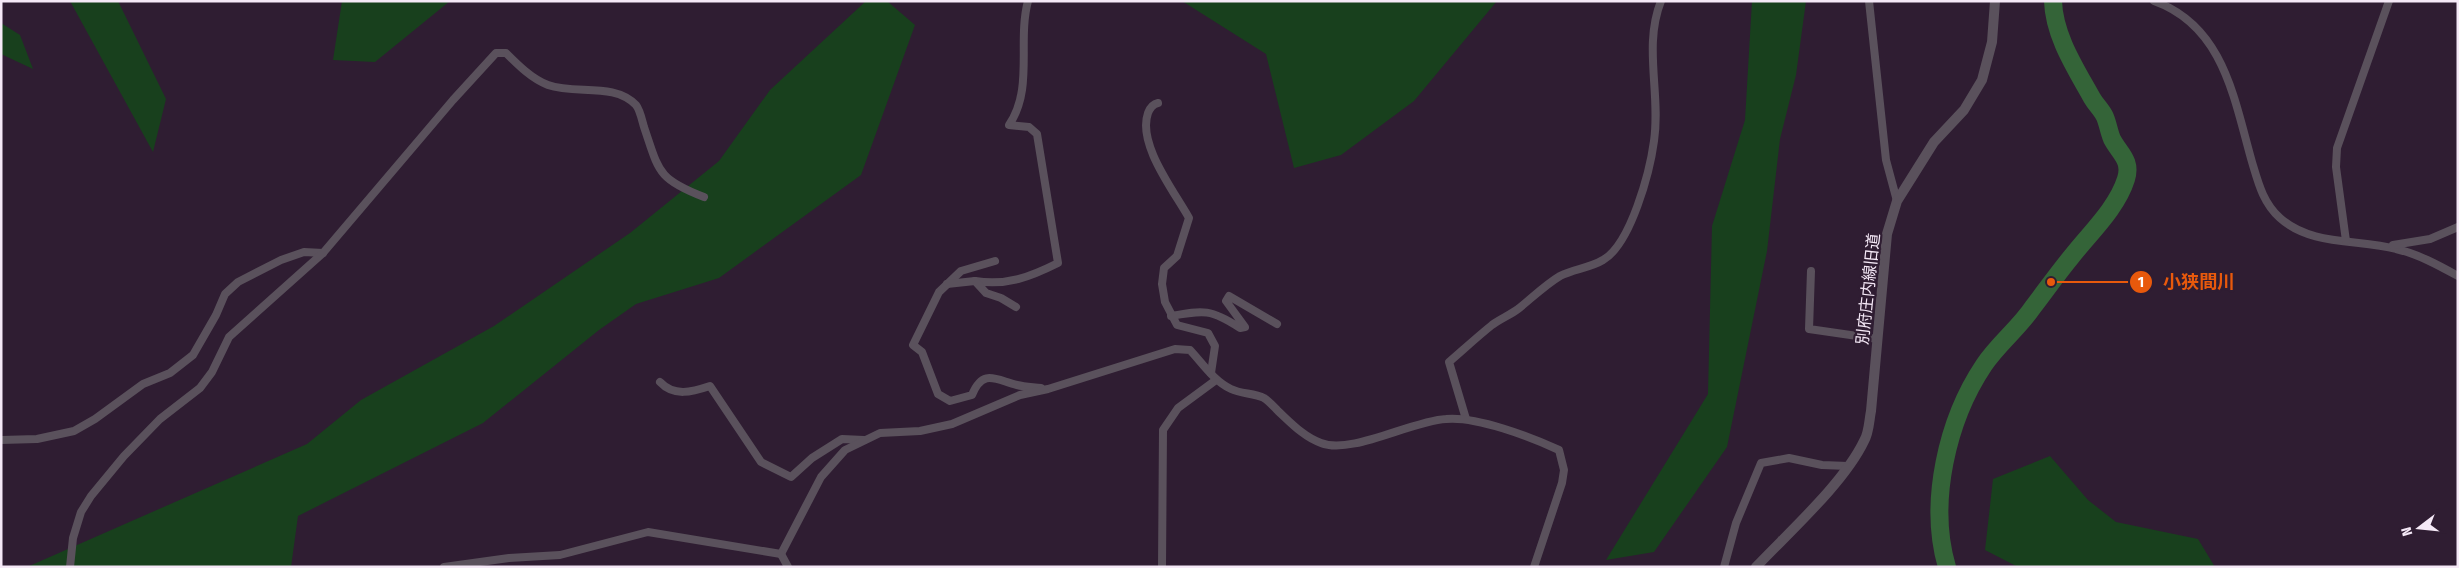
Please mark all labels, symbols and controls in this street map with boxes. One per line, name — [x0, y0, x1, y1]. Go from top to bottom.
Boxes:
street label: 別府庄内線旧道 — [1853, 232, 1883, 346]
callout: 小狭間川 — [2128, 265, 2245, 298]
text: 小狭間川 — [2163, 271, 2235, 293]
text: 1 — [2138, 273, 2144, 291]
north arrow — [2394, 503, 2444, 553]
text: N — [2398, 525, 2416, 538]

